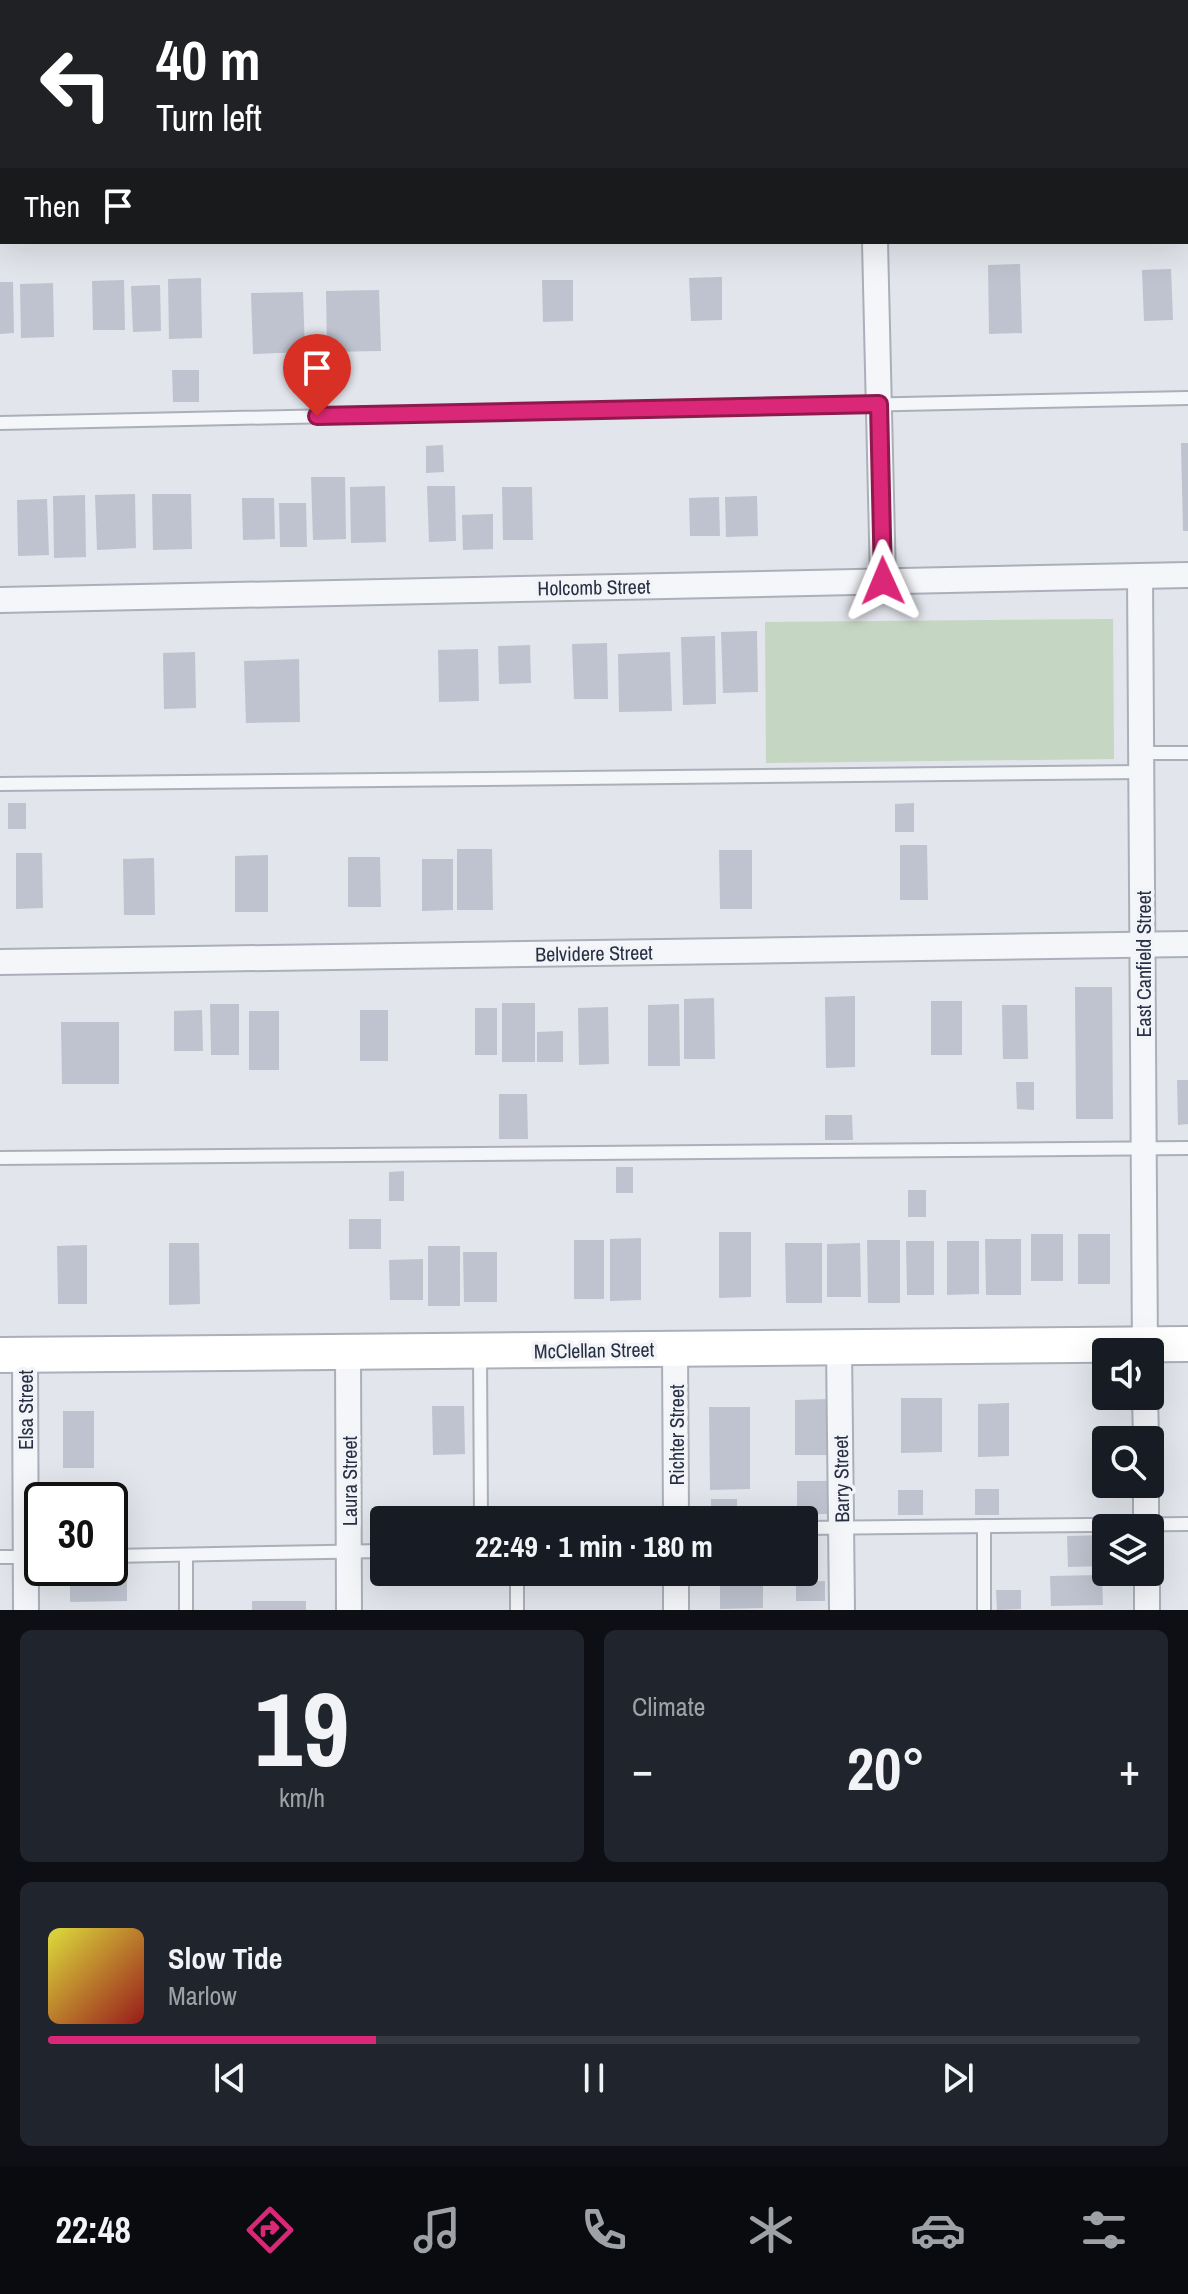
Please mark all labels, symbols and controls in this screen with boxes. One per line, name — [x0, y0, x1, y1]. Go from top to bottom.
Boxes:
text: 40 m — [156, 22, 261, 97]
icon: left — [24, 32, 128, 136]
text: Turn left — [156, 94, 262, 142]
icon: arrive — [96, 184, 140, 228]
text: Then — [24, 186, 80, 226]
pin — [283, 334, 351, 416]
icon: arrive — [295, 346, 339, 390]
position arrow — [841, 539, 925, 623]
street label: Holcomb Street — [537, 573, 651, 601]
street label: East Canfield Street — [1130, 890, 1157, 1037]
street label: Belvidere Street — [535, 938, 653, 968]
street label: McClellan Street — [534, 1335, 655, 1365]
map controls — [1092, 1338, 1164, 1586]
button: sound — [1092, 1338, 1164, 1410]
street label: Elsa Street — [12, 1369, 39, 1450]
street label: Richter Street — [663, 1384, 690, 1486]
button: search — [1092, 1426, 1164, 1498]
street label: Laura Street — [336, 1435, 363, 1526]
street label: Barry Street — [827, 1435, 855, 1523]
speed limit sign: 30 — [24, 1482, 128, 1586]
button: layers — [1092, 1514, 1164, 1586]
text: 22:49 · 1 min · 180 m — [475, 1526, 713, 1566]
text: 19 — [255, 1658, 349, 1798]
text: Climate — [632, 1689, 705, 1724]
text: 20° — [847, 1728, 925, 1809]
text: − — [632, 1739, 653, 1799]
text: + — [1119, 1739, 1140, 1799]
text: km/h — [279, 1780, 325, 1815]
text: Slow Tide — [168, 1938, 282, 1978]
text: Marlow — [168, 1978, 237, 2013]
icon: previous — [208, 2056, 252, 2100]
icon: pause — [572, 2056, 616, 2100]
icon: next — [936, 2056, 980, 2100]
icon: directions — [242, 2202, 298, 2258]
icon: music — [409, 2202, 465, 2258]
icon: phone — [576, 2202, 632, 2258]
icon: climate — [743, 2202, 799, 2258]
icon: car — [910, 2202, 966, 2258]
icon: filters — [1076, 2202, 1132, 2258]
text: 22:48 — [55, 2206, 131, 2254]

